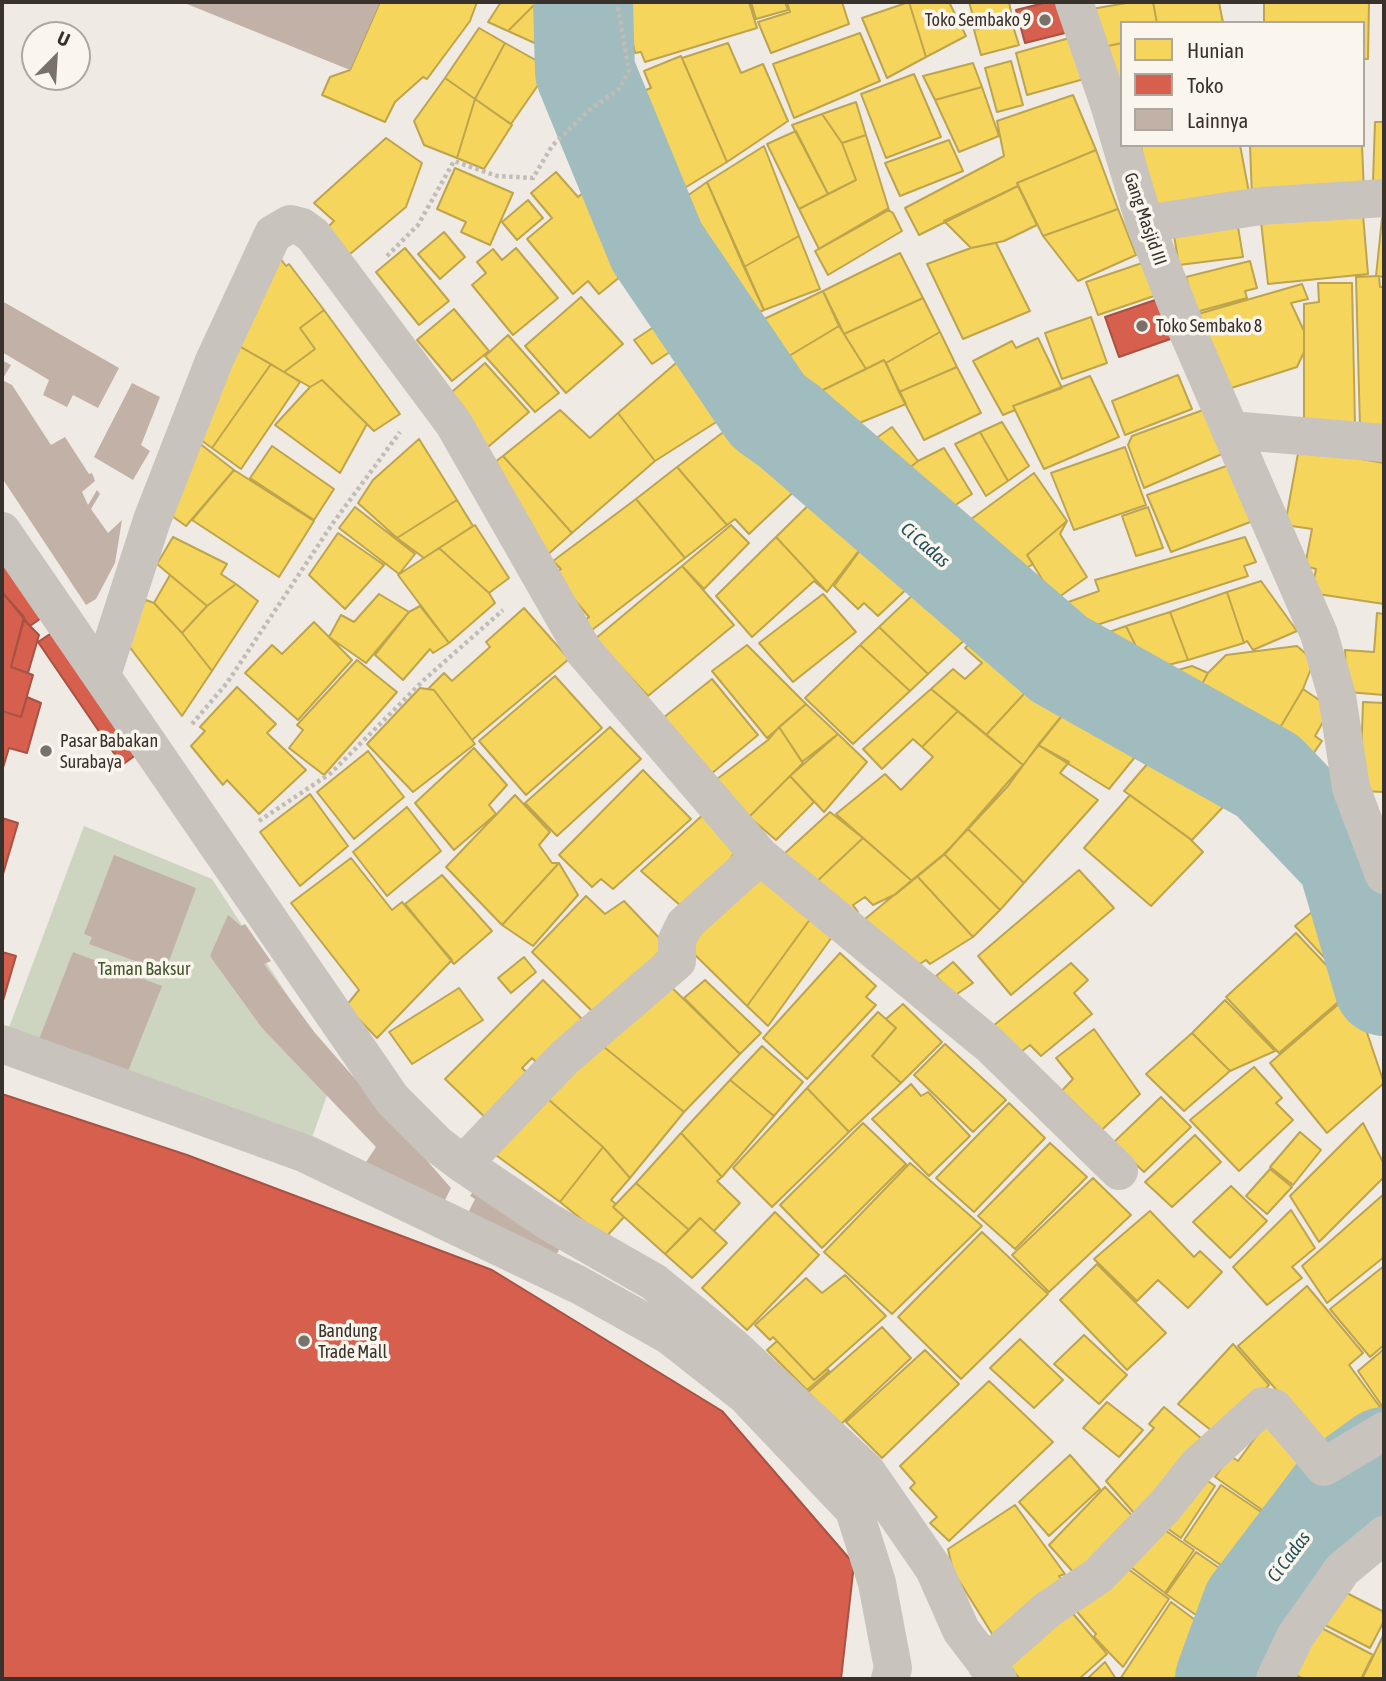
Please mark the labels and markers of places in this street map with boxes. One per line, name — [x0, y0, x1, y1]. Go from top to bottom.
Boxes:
place label: Toko Sembako 9 — [925, 9, 1031, 31]
marker: Toko Sembako 9 — [1037, 12, 1053, 28]
place label: Toko Sembako 8 — [1156, 315, 1262, 337]
marker: Toko Sembako 8 — [1134, 318, 1150, 334]
place label: Pasar Babakan Surabaya — [60, 730, 158, 772]
marker: Pasar Babakan Surabaya — [38, 743, 54, 759]
place label: Bandung Trade Mall — [318, 1320, 387, 1362]
marker: Bandung Trade Mall — [296, 1333, 312, 1349]

